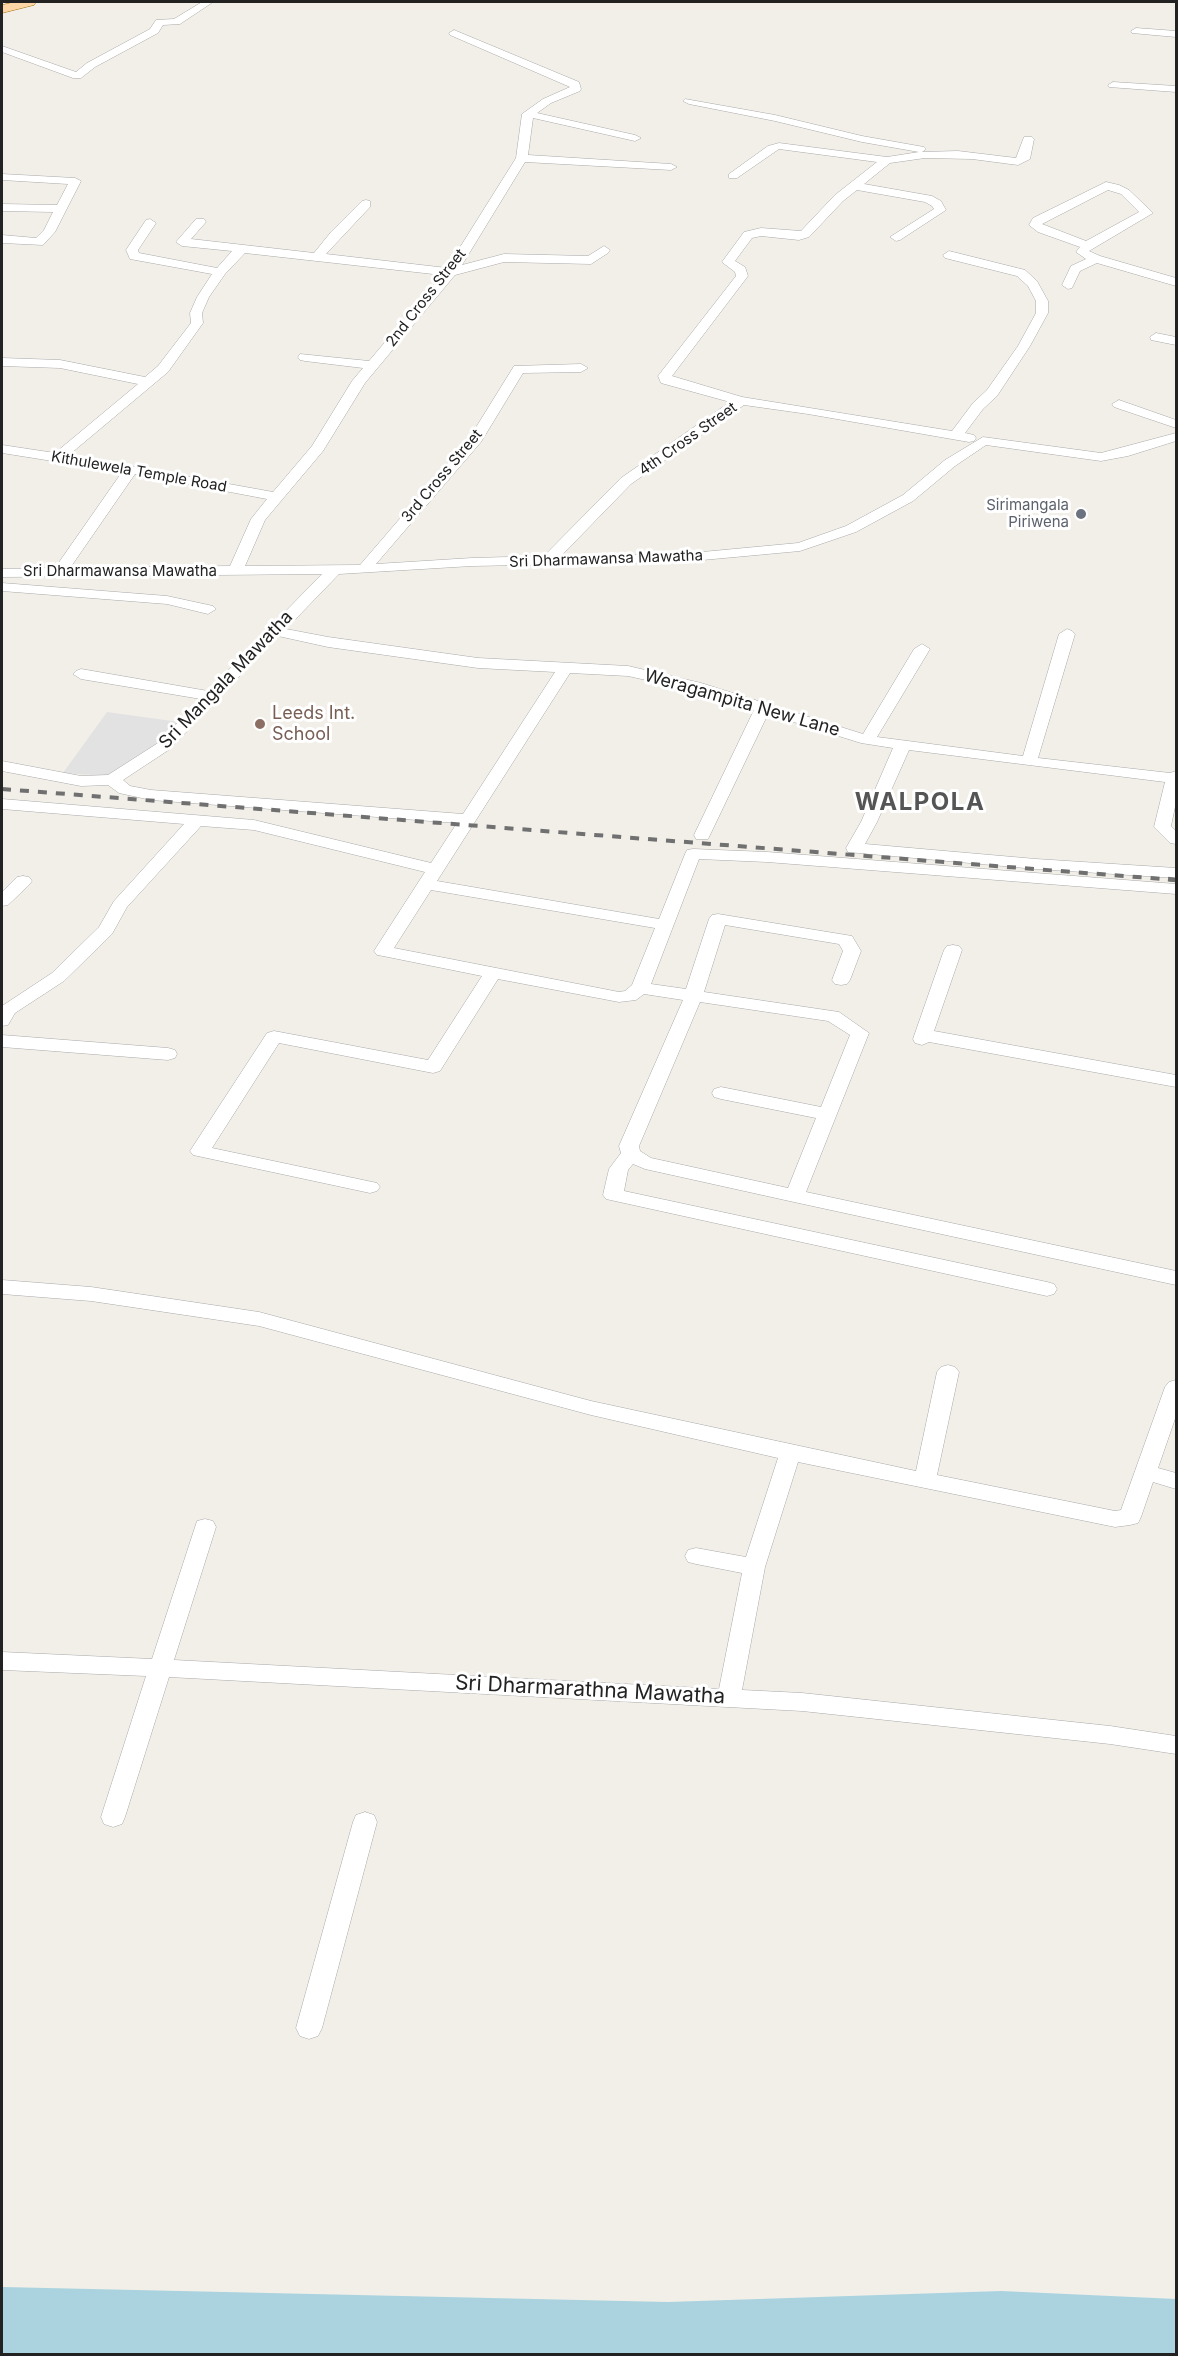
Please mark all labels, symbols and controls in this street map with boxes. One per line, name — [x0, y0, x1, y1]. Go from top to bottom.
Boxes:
street label: 2nd Cross Street — [382, 246, 470, 350]
street label: 4th Cross Street — [636, 399, 740, 479]
street label: 3rd Cross Street — [398, 426, 486, 526]
street label: Kithulewela Temple Road — [50, 448, 228, 496]
place label: Sirimangala Piriwena — [986, 496, 1069, 531]
marker: Sirimangala Piriwena — [1074, 507, 1088, 521]
street label: Sri Dharmawansa Mawatha — [509, 547, 703, 571]
street label: Sri Dharmawansa Mawatha — [23, 562, 217, 580]
street label: Sri Mangala Mawatha — [154, 606, 298, 754]
street label: Weragampita New Lane — [642, 665, 842, 741]
place label: Leeds Int. School — [272, 703, 355, 746]
marker: Leeds Int. School — [253, 717, 267, 731]
district label: WALPOLA — [855, 789, 985, 817]
street label: Sri Dharmarathna Mawatha — [454, 1670, 726, 1710]

